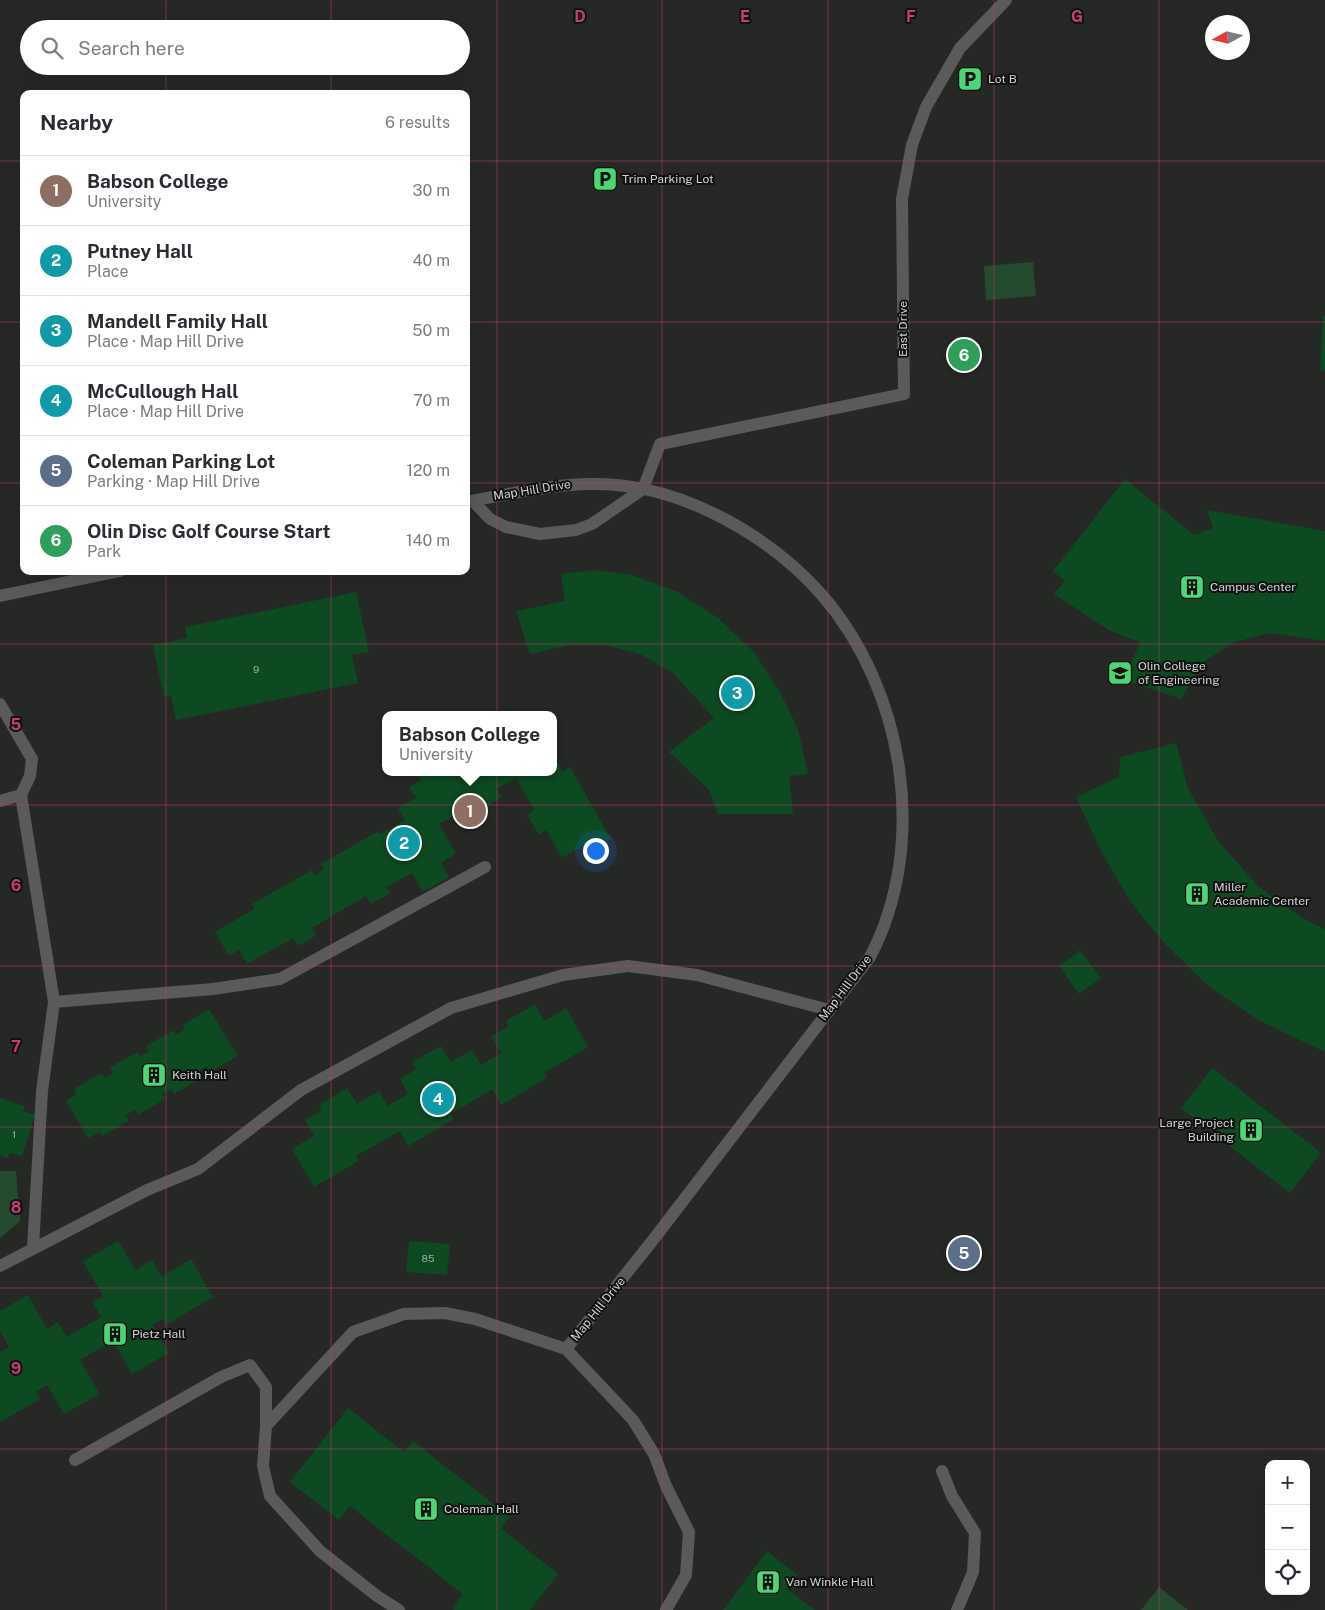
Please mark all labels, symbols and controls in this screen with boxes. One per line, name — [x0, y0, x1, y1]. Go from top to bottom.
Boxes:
text: D — [574, 7, 586, 26]
text: E — [740, 7, 750, 26]
text: F — [906, 7, 916, 26]
text: G — [1071, 7, 1083, 26]
north arrow — [1205, 15, 1250, 60]
search box — [20, 20, 470, 75]
icon: search — [38, 34, 66, 62]
text: Search here — [78, 37, 185, 59]
parking icon: Lot B — [957, 66, 983, 92]
place label: Lot B — [988, 72, 1017, 86]
text: Nearby — [40, 110, 113, 135]
text: 6 results — [385, 113, 450, 132]
parking icon: Trim Parking Lot — [592, 166, 618, 192]
text: Babson College — [87, 170, 229, 192]
place label: Trim Parking Lot — [622, 172, 714, 186]
text: 1 — [53, 181, 59, 200]
text: 30 m — [413, 181, 450, 200]
text: University — [87, 192, 161, 211]
text: Putney Hall — [87, 240, 193, 262]
text: 2 — [51, 251, 61, 270]
text: 40 m — [412, 251, 450, 270]
text: Place — [87, 262, 129, 281]
street label: East Drive — [896, 301, 910, 357]
text: Mandell Family Hall — [87, 310, 268, 332]
text: 3 — [51, 321, 61, 340]
text: 50 m — [412, 321, 450, 340]
text: Place · Map Hill Drive — [87, 332, 244, 351]
pin: 6 — [948, 336, 980, 374]
text: McCullough Hall — [87, 380, 238, 402]
text: 4 — [51, 391, 61, 410]
text: 70 m — [413, 391, 450, 410]
text: Place · Map Hill Drive — [87, 402, 244, 421]
text: Coleman Parking Lot — [87, 450, 275, 472]
text: 5 — [51, 461, 61, 480]
text: 120 m — [406, 461, 450, 480]
text: Parking · Map Hill Drive — [87, 472, 260, 491]
street label: Map Hill Drive — [492, 477, 572, 503]
text: Olin Disc Golf Course Start — [87, 520, 331, 542]
text: 6 — [51, 531, 61, 550]
text: 140 m — [406, 531, 450, 550]
text: Park — [87, 542, 121, 561]
building icon: Campus Center — [1179, 574, 1205, 600]
place label: Campus Center — [1210, 580, 1296, 594]
place label: Olin College of Engineering — [1138, 659, 1220, 687]
school or university icon: Olin College of Engineering — [1107, 660, 1133, 686]
house number: 9 — [253, 663, 259, 675]
pin: 3 — [721, 674, 753, 712]
popup — [382, 711, 557, 776]
text: 5 — [11, 715, 22, 734]
text: Babson College — [399, 723, 540, 745]
text: University — [399, 745, 473, 764]
pin: 1 — [454, 792, 486, 830]
pin: 2 — [388, 824, 420, 862]
your location — [583, 838, 609, 864]
text: 6 — [11, 876, 21, 895]
place label: Miller Academic Center — [1214, 880, 1310, 908]
building icon: Miller Academic Center — [1184, 881, 1210, 907]
street label: Map Hill Drive — [816, 952, 874, 1023]
text: 7 — [11, 1037, 21, 1056]
building icon: Keith Hall — [141, 1062, 167, 1088]
place label: Keith Hall — [172, 1068, 227, 1082]
pin: 4 — [422, 1080, 454, 1118]
place label: Large Project Building — [1159, 1116, 1234, 1144]
building icon: Large Project Building — [1238, 1117, 1264, 1143]
house number: 1 — [12, 1128, 16, 1140]
text: 8 — [11, 1198, 22, 1217]
pin: 5 — [948, 1234, 980, 1272]
house number: 85 — [422, 1252, 434, 1264]
street label: Map Hill Drive — [568, 1274, 628, 1344]
building icon: Pietz Hall — [102, 1321, 128, 1347]
place label: Pietz Hall — [132, 1327, 186, 1341]
text: 9 — [11, 1359, 21, 1378]
map controls — [1265, 1460, 1310, 1595]
button: + — [1265, 1460, 1310, 1505]
building icon: Coleman Hall — [413, 1496, 439, 1522]
place label: Coleman Hall — [444, 1502, 519, 1516]
button: − — [1265, 1505, 1310, 1550]
button: locate — [1265, 1550, 1310, 1595]
building icon: Van Winkle Hall — [755, 1569, 781, 1595]
place label: Van Winkle Hall — [786, 1575, 874, 1589]

